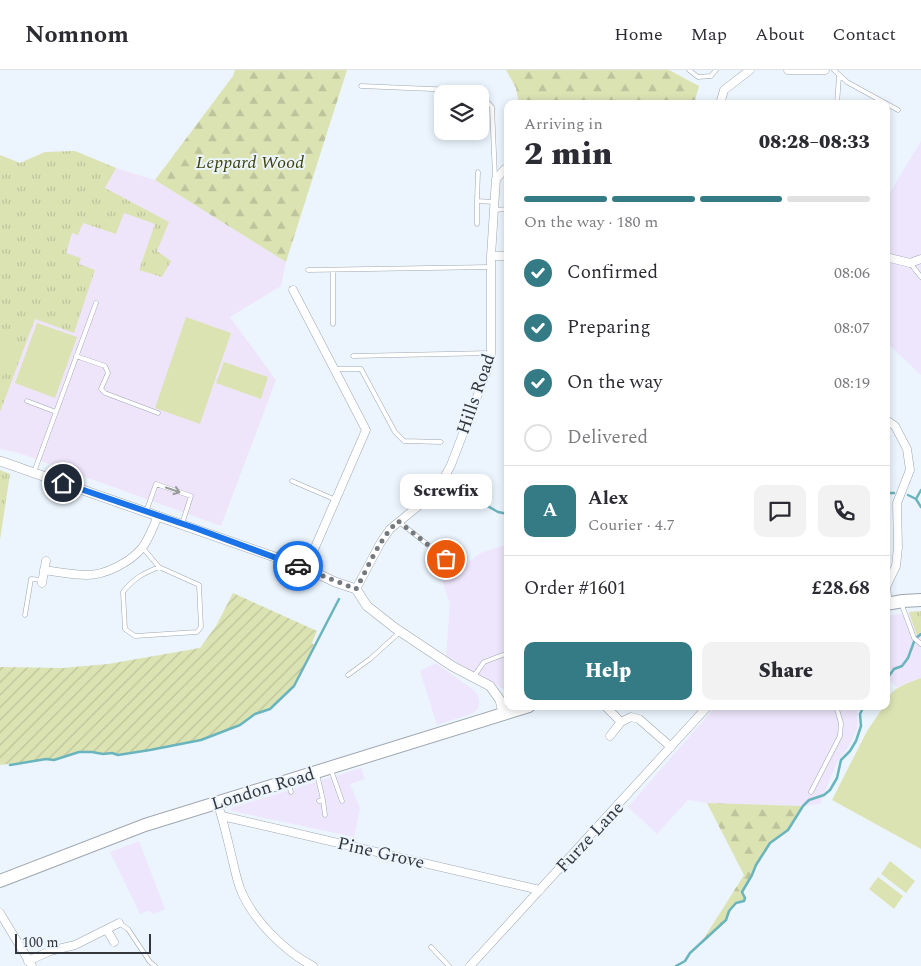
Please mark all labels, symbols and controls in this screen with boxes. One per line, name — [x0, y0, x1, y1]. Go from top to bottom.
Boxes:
text: Nomnom — [25, 17, 129, 53]
text: Home — [614, 21, 663, 48]
text: Map — [691, 21, 727, 48]
text: About — [755, 21, 805, 48]
text: Contact — [833, 21, 896, 48]
map controls — [434, 85, 489, 140]
button: layers — [434, 85, 489, 140]
text: Arriving in — [524, 112, 603, 136]
text: 08:28–08:33 — [759, 128, 870, 157]
text: 2 min — [524, 130, 612, 179]
park label: Leppard Wood — [196, 149, 304, 176]
text: On the way · 180 m — [524, 210, 658, 234]
text: Confirmed — [567, 258, 658, 287]
icon: check — [524, 259, 552, 287]
text: 08:06 — [834, 261, 870, 285]
text: Preparing — [567, 313, 651, 342]
icon: check — [524, 314, 552, 342]
text: 08:07 — [834, 316, 870, 340]
street label: Hills Road — [450, 350, 502, 438]
text: On the way — [567, 368, 663, 397]
icon: check — [524, 369, 552, 397]
text: 08:19 — [834, 371, 870, 395]
text: Delivered — [567, 423, 648, 452]
pin — [42, 462, 84, 504]
icon: home — [49, 469, 77, 497]
callout: Screwfix — [400, 474, 492, 509]
text: Screwfix — [413, 479, 479, 503]
text: Alex — [588, 484, 629, 513]
button: chat — [754, 485, 806, 537]
button: phone — [818, 485, 870, 537]
one-way arrow — [165, 486, 181, 496]
text: A — [543, 496, 557, 525]
text: Courier · 4.7 — [588, 513, 675, 537]
pin — [425, 538, 467, 580]
courier — [273, 541, 323, 591]
icon: bag — [432, 545, 460, 573]
icon: car — [284, 552, 312, 580]
text: Order #1601 — [524, 574, 627, 603]
text: £28.68 — [812, 574, 870, 603]
button: Help — [524, 642, 692, 700]
button: Share — [702, 642, 870, 700]
street label: London Road — [208, 760, 318, 818]
street label: Furze Lane — [550, 795, 630, 879]
street label: Pine Grove — [335, 830, 427, 876]
scale bar — [15, 931, 151, 954]
text: 100 m — [22, 932, 59, 953]

